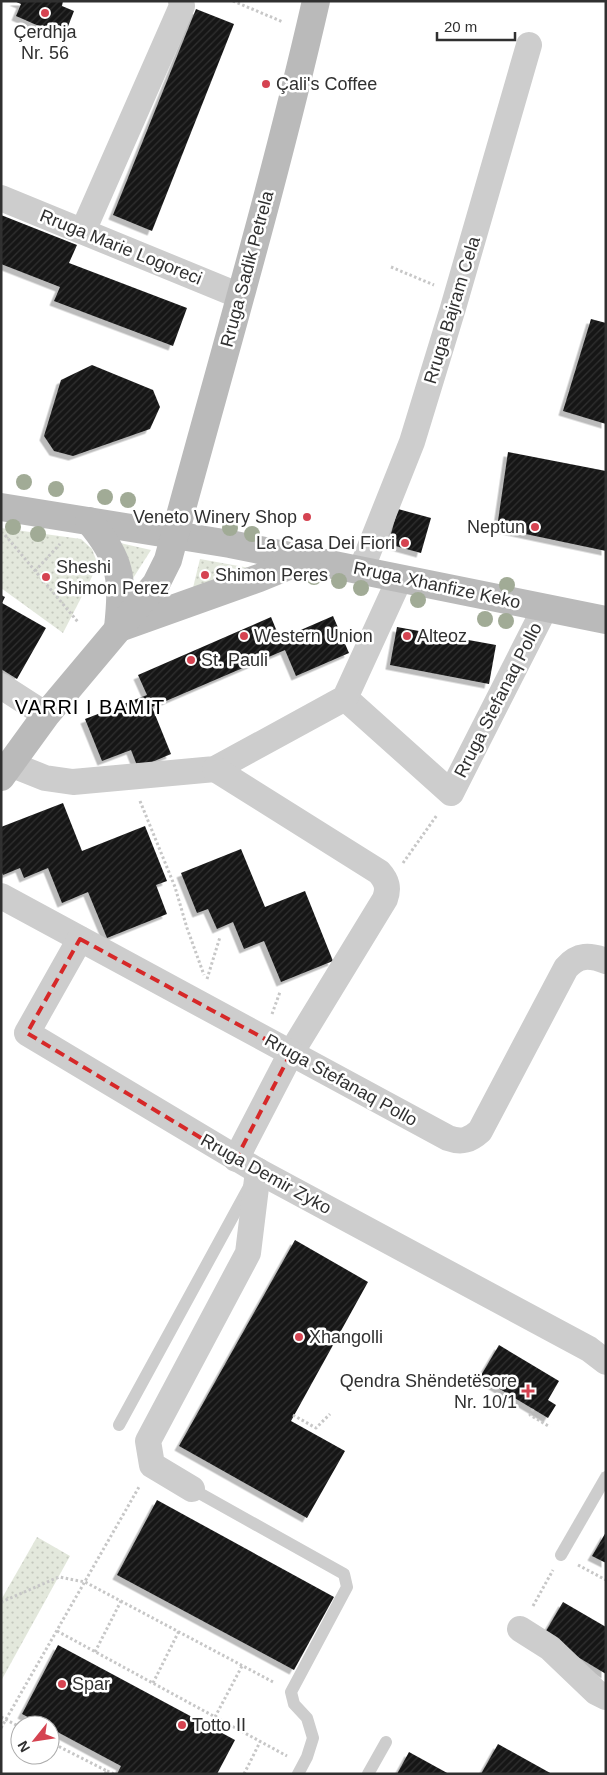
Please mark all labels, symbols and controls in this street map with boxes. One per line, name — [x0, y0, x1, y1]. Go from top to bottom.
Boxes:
marker: Çerdhja Nr. 56 — [39, 7, 51, 19]
scale bar — [437, 10, 514, 42]
text: 20 m — [444, 18, 477, 35]
place label: Çerdhja Nr. 56 — [13, 22, 78, 63]
place label: Çali's Coffee — [276, 74, 377, 94]
marker: Çali's Coffee — [260, 78, 272, 90]
street label: Rruga Sadik Petrela — [216, 188, 278, 349]
street label: Rruga Marie Logoreci — [37, 205, 205, 289]
street label: Rruga Bajram Cela — [420, 233, 484, 386]
place label: Veneto Winery Shop — [133, 507, 297, 527]
marker: Veneto Winery Shop — [301, 511, 313, 523]
place label: Neptun — [467, 517, 525, 537]
marker: Neptun — [529, 521, 541, 533]
place label: La Casa Dei Fiori — [256, 533, 395, 553]
marker: La Casa Dei Fiori — [399, 537, 411, 549]
place label: Sheshi Shimon Perez — [56, 557, 169, 598]
street label: Rruga Xhanfize Keko — [352, 558, 522, 612]
place label: Shimon Peres — [215, 565, 328, 585]
marker: Shimon Peres — [199, 569, 211, 581]
marker: Sheshi Shimon Perez — [40, 571, 52, 583]
street label: Rruga Stefanaq Pollo — [450, 619, 546, 781]
place label: Western Union — [254, 626, 373, 646]
place label: Alteoz — [417, 626, 467, 646]
marker: Western Union — [238, 630, 250, 642]
marker: Alteoz — [401, 630, 413, 642]
place label: St. Pauli — [201, 650, 268, 670]
marker: St. Pauli — [185, 654, 197, 666]
district label: VARRI I BAMIT — [15, 696, 165, 718]
street label: Rruga Stefanaq Pollo — [261, 1030, 421, 1130]
street label: Rruga Demir Zyko — [197, 1130, 335, 1218]
place label: Xhangolli — [309, 1327, 383, 1347]
marker: Xhangolli — [293, 1331, 305, 1343]
place label: Qendra Shëndetësore Nr. 10/1 — [340, 1371, 517, 1412]
marker: Qendra Shëndetësore Nr. 10/1 — [521, 1384, 535, 1398]
place label: Spar — [72, 1674, 110, 1694]
marker: Spar — [56, 1678, 68, 1690]
north arrow — [10, 1715, 60, 1765]
place label: Totto II — [192, 1715, 246, 1735]
marker: Totto II — [176, 1719, 188, 1731]
text: N — [14, 1738, 33, 1755]

